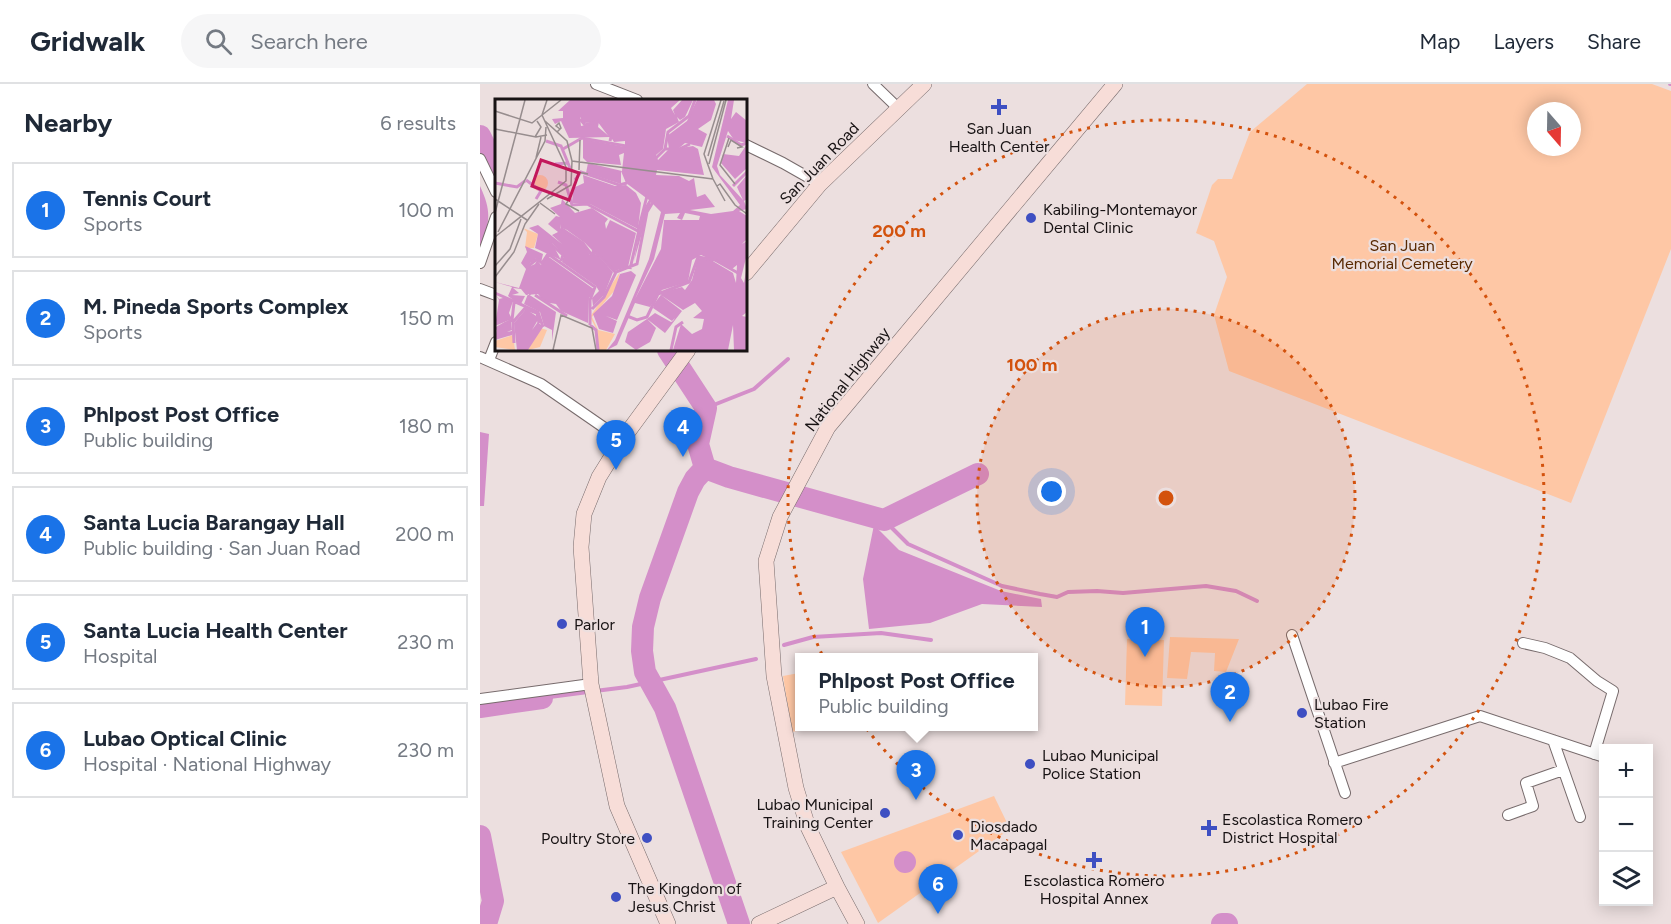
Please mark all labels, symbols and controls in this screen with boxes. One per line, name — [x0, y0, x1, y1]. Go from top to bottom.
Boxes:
search box — [181, 14, 601, 68]
text: Gridwalk — [30, 24, 145, 58]
icon: search — [202, 25, 235, 58]
text: Search here — [250, 28, 368, 55]
text: Map — [1420, 29, 1460, 54]
text: Layers — [1493, 29, 1554, 54]
text: Share — [1587, 29, 1641, 54]
marker: San Juan Health Center — [990, 98, 1008, 116]
inset map — [495, 99, 747, 351]
north arrow — [1527, 102, 1581, 156]
text: Nearby — [24, 107, 112, 139]
text: 6 results — [380, 111, 456, 135]
street label: San Juan Road — [776, 119, 863, 208]
place label: San Juan Health Center — [949, 119, 1050, 156]
text: Tennis Court — [83, 185, 211, 212]
text: 1 — [41, 198, 50, 222]
text: 100 m — [398, 198, 454, 222]
place label: Kabiling-Montemayor Dental Clinic — [1043, 200, 1198, 237]
marker: Kabiling-Montemayor Dental Clinic — [1024, 211, 1038, 225]
text: Sports — [83, 212, 142, 236]
text: 200 m — [872, 220, 926, 242]
park label: San Juan Memorial Cemetery — [1331, 236, 1473, 273]
text: M. Pineda Sports Complex — [83, 293, 348, 320]
text: 2 — [40, 306, 51, 330]
text: 150 m — [399, 306, 454, 330]
text: Sports — [83, 320, 142, 344]
street label: National Highway — [801, 323, 894, 435]
text: 100 m — [1007, 354, 1057, 376]
text: Phlpost Post Office — [83, 401, 279, 428]
pin: 4 — [664, 408, 702, 457]
text: 3 — [40, 414, 51, 438]
text: 180 m — [399, 414, 454, 438]
pin: 5 — [596, 420, 636, 470]
text: Public building — [83, 428, 213, 452]
your location — [1037, 477, 1066, 506]
centre of rings — [1156, 488, 1176, 508]
text: Santa Lucia Barangay Hall — [83, 509, 345, 536]
text: 4 — [39, 522, 52, 546]
text: 200 m — [395, 522, 454, 546]
text: Public building · San Juan Road — [83, 536, 361, 560]
pin: 1 — [1126, 608, 1164, 657]
place label: Parlor — [574, 615, 615, 634]
text: Santa Lucia Health Center — [83, 617, 348, 644]
marker: Parlor — [555, 617, 569, 631]
text: 5 — [40, 630, 51, 654]
text: 230 m — [397, 630, 454, 654]
text: Hospital — [83, 644, 158, 668]
popup — [795, 653, 1038, 731]
text: Phlpost Post Office — [818, 667, 1015, 694]
pin: 2 — [1210, 672, 1250, 722]
text: Public building — [818, 694, 949, 718]
place label: Lubao Fire Station — [1314, 695, 1389, 732]
marker: Lubao Fire Station — [1295, 706, 1309, 720]
text: Lubao Optical Clinic — [83, 725, 287, 752]
text: 6 — [40, 738, 51, 762]
text: 230 m — [397, 738, 454, 762]
map controls — [1599, 744, 1653, 906]
button: + — [1599, 744, 1653, 798]
place label: Lubao Municipal Police Station — [1042, 746, 1159, 783]
pin: 3 — [896, 750, 936, 800]
text: Hospital · National Highway — [83, 752, 331, 776]
marker: Lubao Municipal Police Station — [1023, 757, 1037, 771]
place label: Lubao Municipal Training Center — [756, 795, 874, 832]
button: − — [1599, 798, 1653, 852]
marker: Lubao Municipal Training Center — [878, 806, 892, 820]
place label: Escolastica Romero District Hospital — [1222, 810, 1363, 847]
place label: Diosdado Macapagal — [970, 817, 1047, 854]
marker: Escolastica Romero District Hospital — [1200, 819, 1218, 837]
marker: Diosdado Macapagal — [951, 828, 965, 842]
place label: Poultry Store — [541, 829, 635, 848]
marker: Poultry Store — [640, 831, 654, 845]
marker: Escolastica Romero Hospital Annex — [1085, 851, 1103, 869]
button: layers — [1599, 852, 1653, 906]
pin: 6 — [918, 864, 958, 914]
place label: Escolastica Romero Hospital Annex — [1024, 871, 1164, 908]
place label: The Kingdom of Jesus Christ — [628, 879, 742, 916]
marker: The Kingdom of Jesus Christ — [609, 890, 623, 904]

